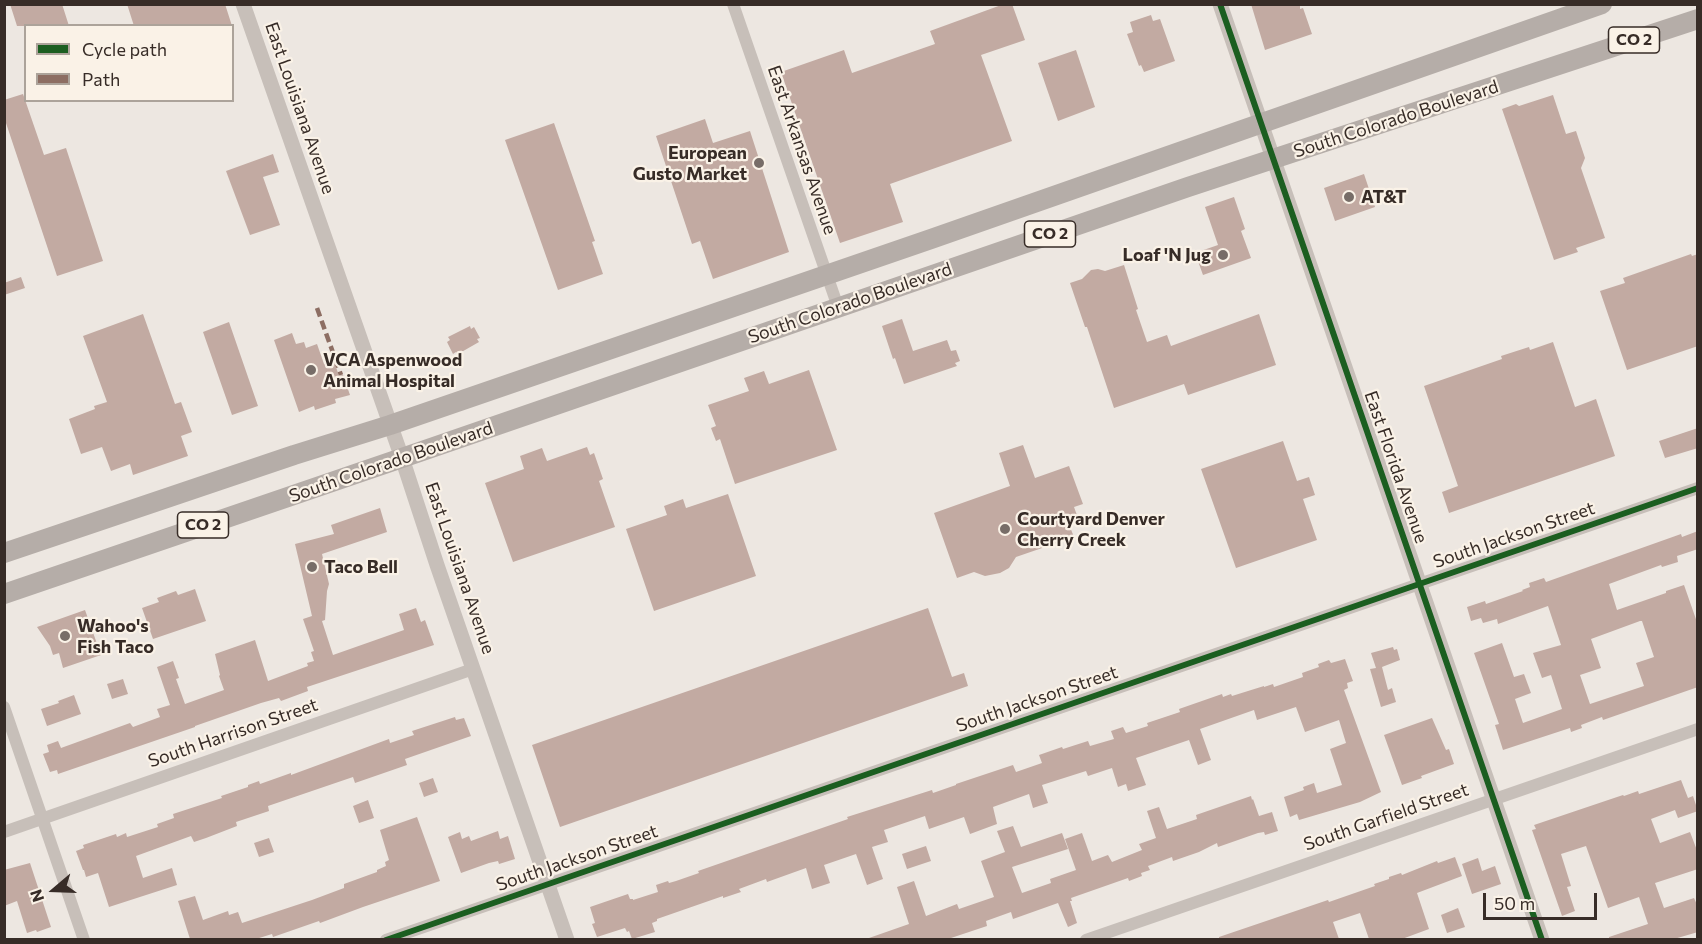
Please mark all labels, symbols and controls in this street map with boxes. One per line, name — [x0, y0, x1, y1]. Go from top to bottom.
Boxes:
street label: East Louisiana Avenue — [260, 19, 340, 197]
legend — [24, 24, 234, 102]
road number: CO 2 — [1608, 27, 1660, 53]
text: Cycle path — [82, 38, 167, 60]
street label: East Arkansas Avenue — [763, 63, 841, 237]
text: Path — [82, 68, 120, 90]
street label: South Colorado Boulevard — [1291, 76, 1501, 162]
place label: European Gusto Market — [633, 142, 747, 184]
marker: European Gusto Market — [752, 156, 766, 170]
place label: AT&T — [1361, 186, 1407, 208]
marker: AT&T — [1342, 190, 1356, 204]
road number: CO 2 — [1024, 221, 1076, 247]
place label: Loaf 'N Jug — [1123, 244, 1211, 266]
marker: Loaf 'N Jug — [1216, 248, 1230, 262]
street label: South Colorado Boulevard — [745, 258, 955, 348]
place label: VCA Aspenwood Animal Hospital — [323, 349, 462, 392]
marker: VCA Aspenwood Animal Hospital — [304, 363, 318, 377]
street label: East Florida Avenue — [1360, 388, 1432, 546]
street label: South Colorado Boulevard — [286, 417, 496, 507]
street label: East Louisiana Avenue — [420, 479, 500, 657]
street label: South Jackson Street — [1430, 497, 1598, 573]
place label: Courtyard Denver Cherry Creek — [1017, 508, 1165, 550]
road number: CO 2 — [178, 512, 228, 538]
marker: Courtyard Denver Cherry Creek — [998, 522, 1012, 536]
place label: Taco Bell — [324, 556, 398, 578]
marker: Taco Bell — [305, 560, 319, 574]
place label: Wahoo's Fish Taco — [77, 615, 154, 658]
marker: Wahoo's Fish Taco — [58, 629, 72, 643]
street label: South Jackson Street — [953, 661, 1121, 737]
street label: South Harrison Street — [145, 694, 321, 772]
street label: South Garfield Street — [1301, 779, 1471, 855]
street label: South Jackson Street — [493, 820, 661, 896]
north arrow — [24, 860, 84, 920]
scale bar — [1486, 881, 1600, 919]
text: N — [26, 887, 47, 905]
text: 50 m — [1494, 892, 1535, 914]

